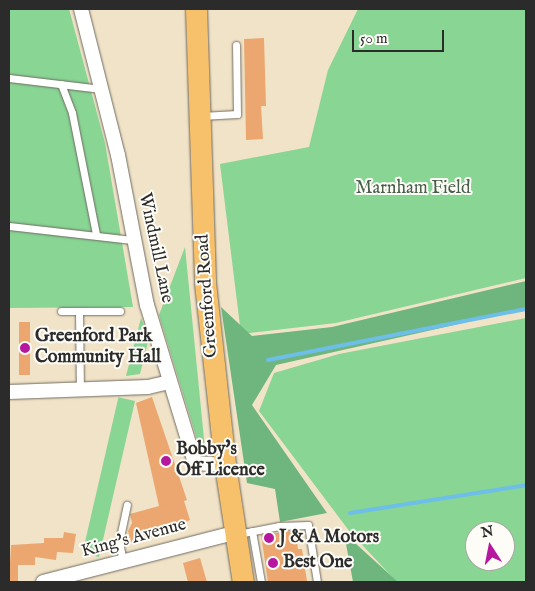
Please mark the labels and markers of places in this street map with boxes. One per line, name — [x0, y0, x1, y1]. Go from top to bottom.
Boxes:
place label: Greenford Park Community Hall — [35, 327, 161, 369]
marker: Greenford Park Community Hall — [19, 342, 31, 354]
place label: Bobby's Off Licence — [176, 440, 265, 482]
marker: Bobby's Off Licence — [160, 455, 172, 467]
place label: J & A Motors — [279, 527, 379, 549]
marker: J & A Motors — [263, 532, 275, 544]
place label: Best One — [283, 552, 352, 574]
marker: Best One — [267, 557, 279, 569]

